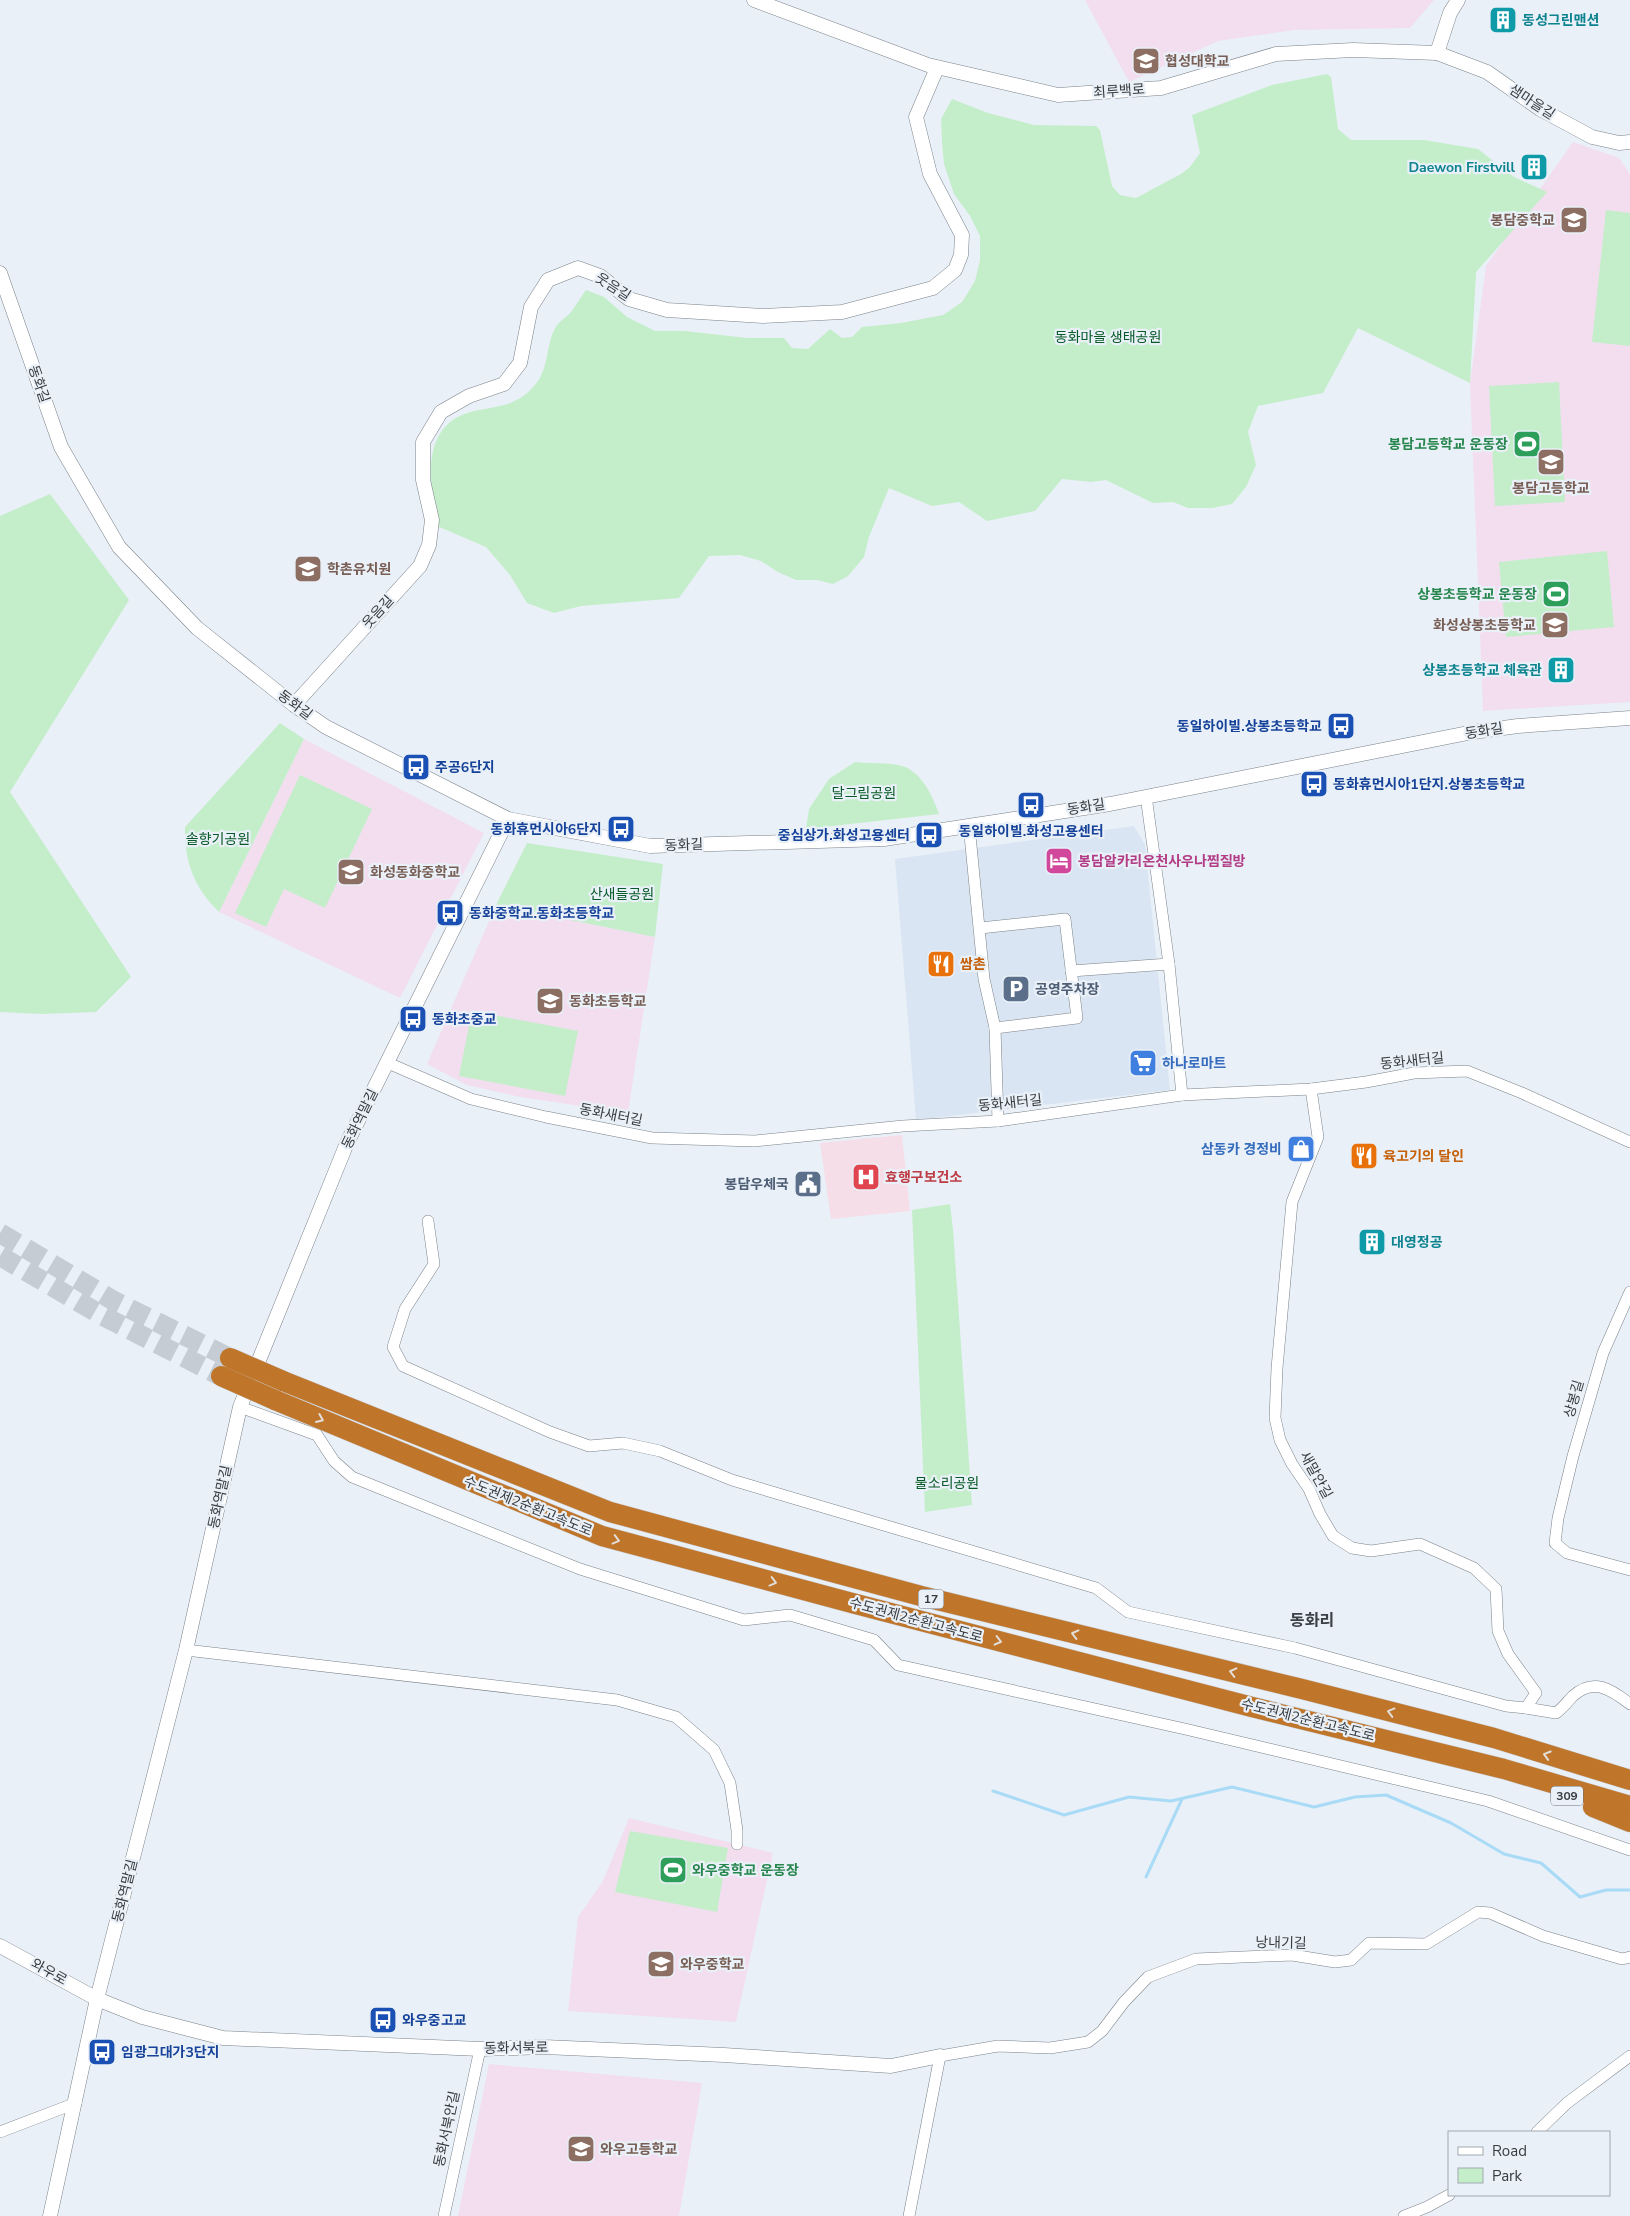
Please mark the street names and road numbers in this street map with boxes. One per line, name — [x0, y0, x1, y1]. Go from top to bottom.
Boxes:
street label: 최루백로 — [1093, 80, 1145, 102]
street label: 샘마을길 — [1505, 80, 1559, 124]
street label: 웃음길 — [592, 269, 634, 305]
street label: 동화길 — [24, 363, 54, 405]
street label: 웃음길 — [358, 591, 398, 633]
street label: 동화길 — [274, 686, 316, 724]
street label: 동화길 — [1463, 719, 1505, 743]
street label: 동화길 — [1065, 795, 1107, 819]
street label: 동화길 — [664, 835, 704, 855]
street label: 동화새터길 — [1379, 1048, 1445, 1074]
street label: 동화역말길 — [337, 1086, 383, 1152]
street label: 동화새터길 — [977, 1090, 1043, 1116]
street label: 동화새터길 — [578, 1100, 644, 1130]
street label: 상봉길 — [1560, 1378, 1588, 1420]
street label: 새말안길 — [1295, 1448, 1337, 1502]
street label: 동화역말길 — [204, 1464, 236, 1530]
street label: 수도권제2순환고속도로 — [461, 1471, 595, 1541]
road number: 17 — [918, 1590, 944, 1608]
street label: 수도권제2순환고속도로 — [847, 1593, 985, 1647]
street label: 수도권제2순환고속도로 — [1239, 1694, 1377, 1746]
road number: 309 — [1551, 1786, 1583, 1805]
street label: 동화역말길 — [108, 1857, 142, 1925]
street label: 낭내기길 — [1255, 1933, 1307, 1953]
street label: 와우로 — [27, 1954, 71, 1990]
street label: 동화서북로 — [484, 2038, 548, 2058]
street label: 동화서북안길 — [430, 2089, 464, 2169]

